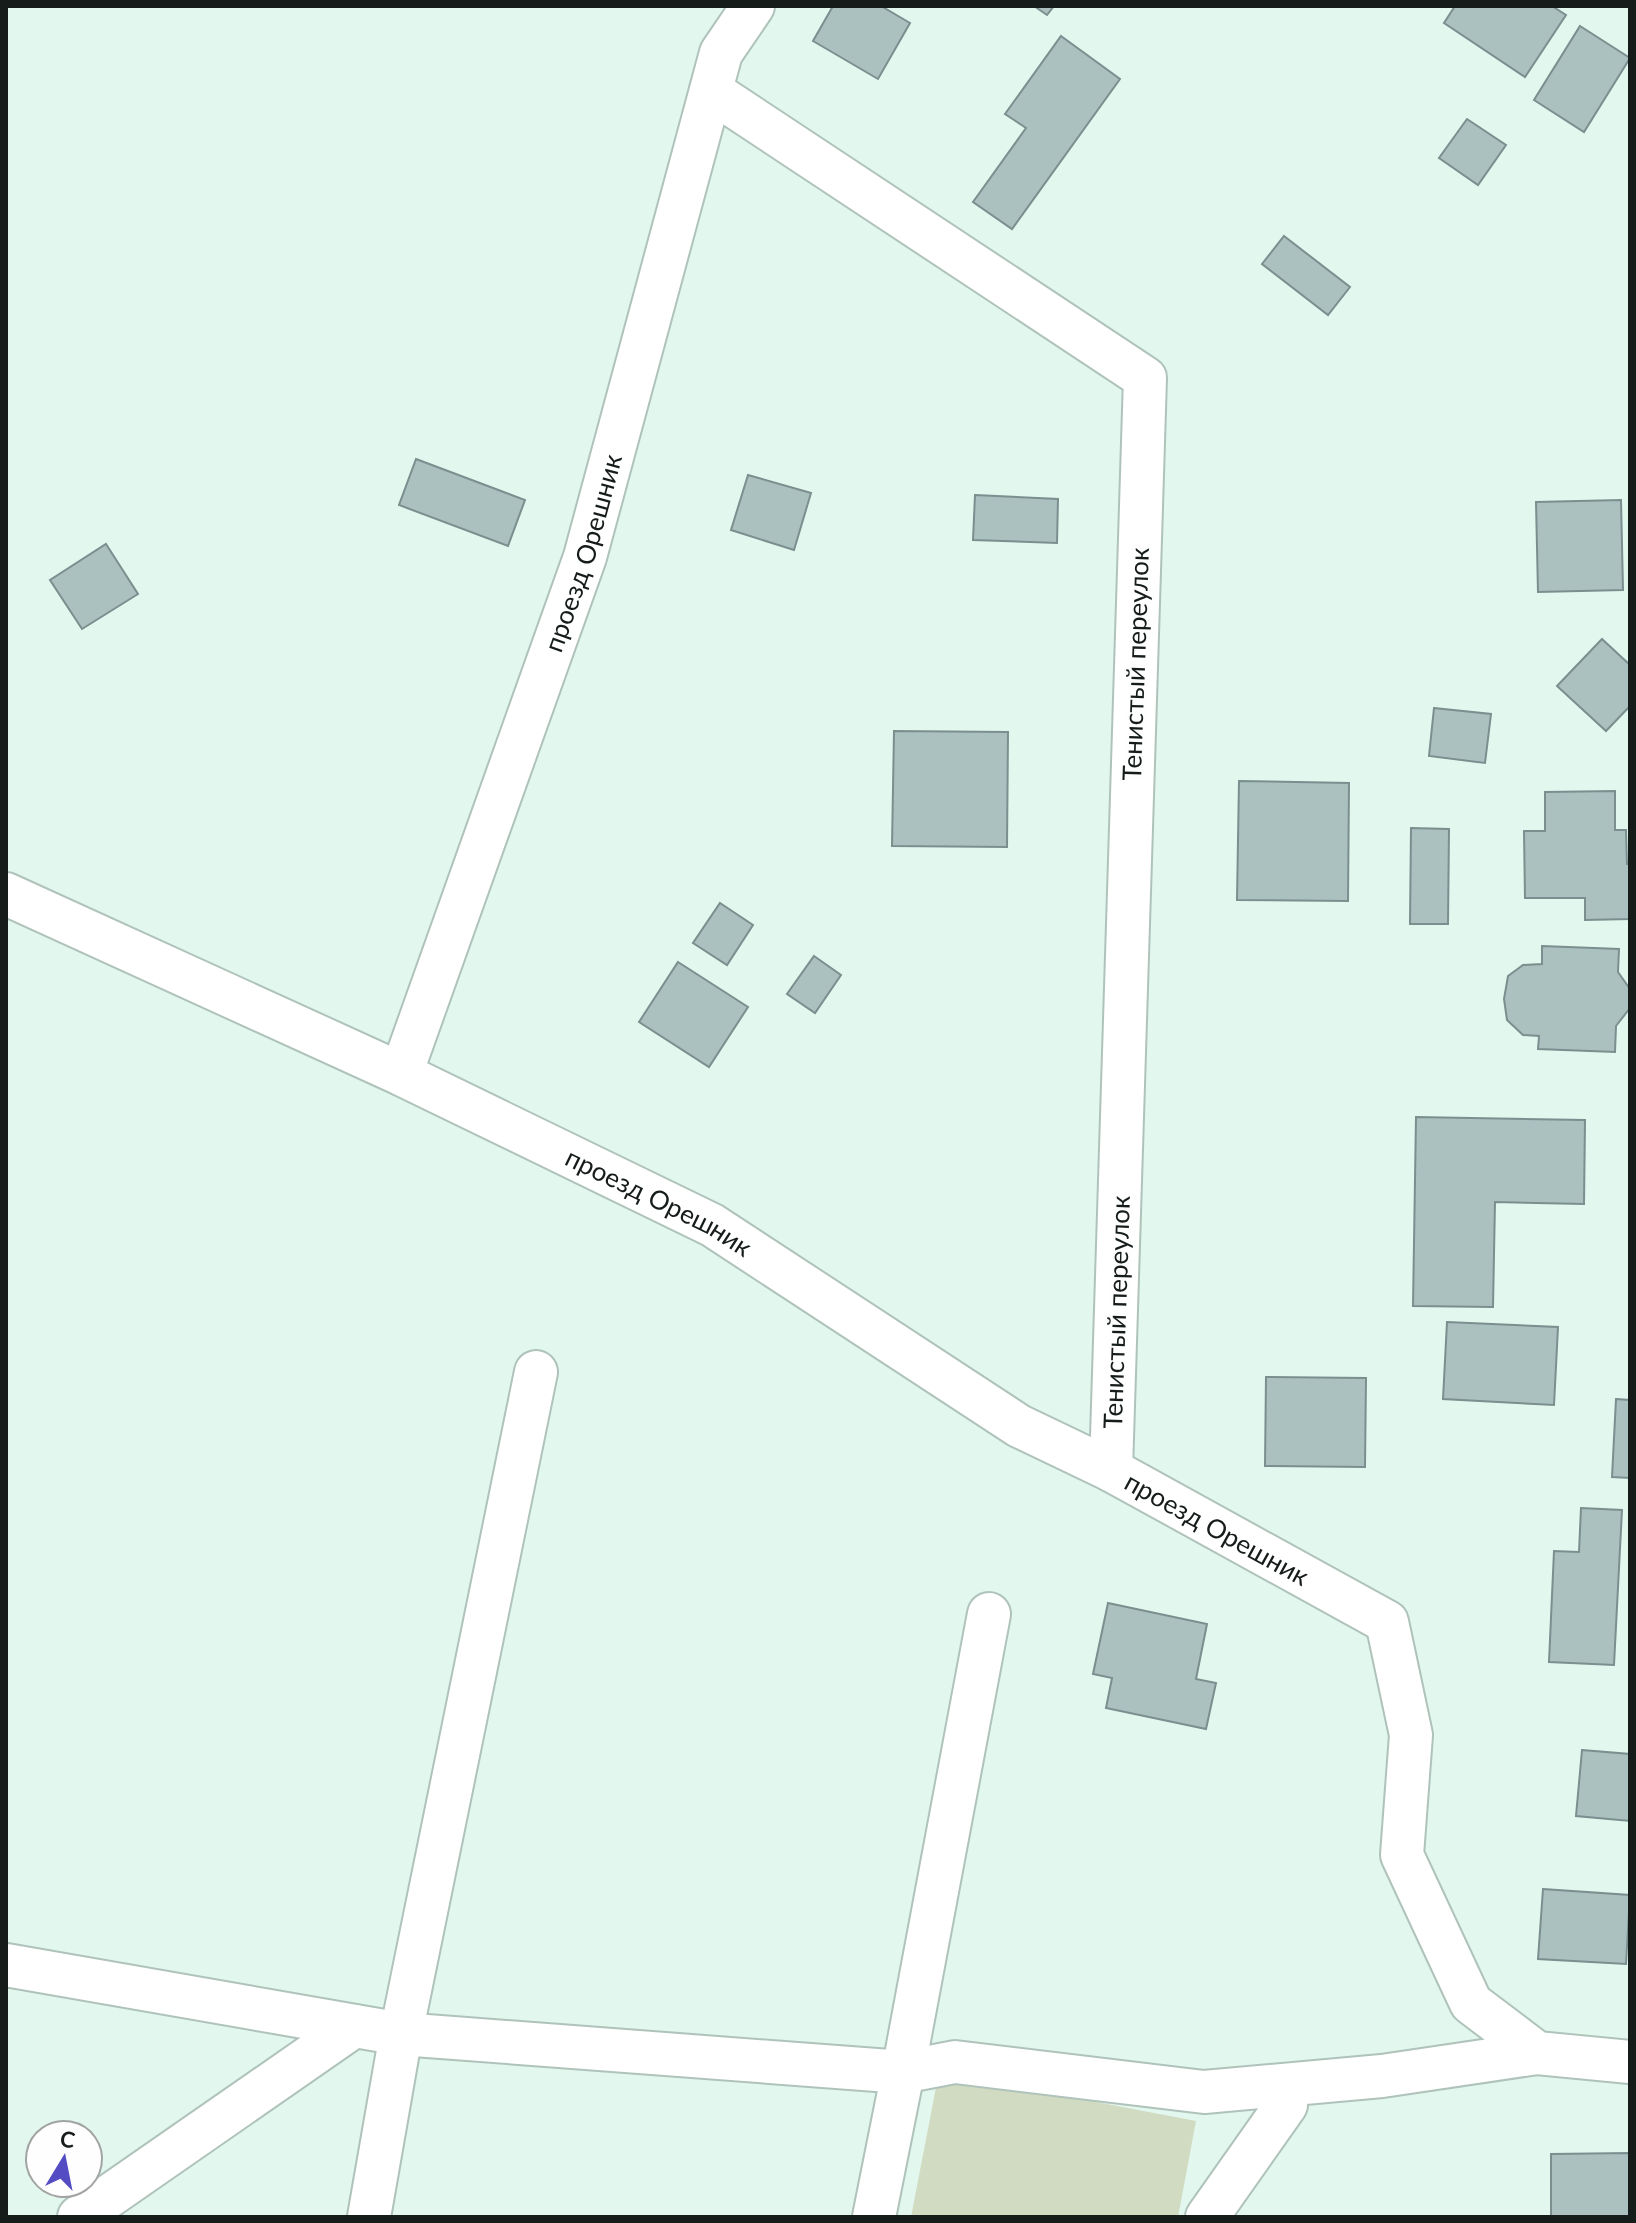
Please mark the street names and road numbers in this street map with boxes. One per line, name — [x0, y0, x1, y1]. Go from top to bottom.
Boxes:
street label: проезд Орешник — [537, 450, 628, 656]
street label: Тенистый переулок — [1115, 546, 1155, 781]
street label: проезд Орешник — [561, 1141, 759, 1263]
street label: Тенистый переулок — [1096, 1194, 1136, 1429]
street label: проезд Орешник — [1120, 1465, 1315, 1592]

